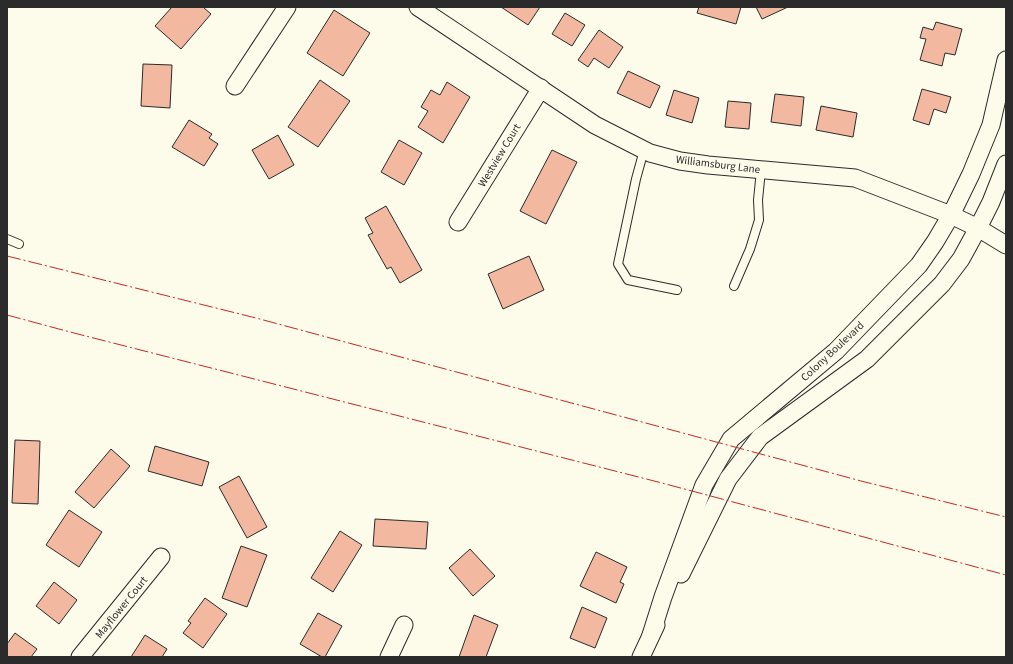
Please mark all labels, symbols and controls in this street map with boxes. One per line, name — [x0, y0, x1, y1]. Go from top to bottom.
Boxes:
street label: Westview Court — [475, 121, 524, 190]
street label: Williamsburg Lane — [675, 152, 761, 177]
street label: Colony Boulevard — [797, 318, 867, 385]
street label: Mayflower Court — [92, 573, 151, 641]

